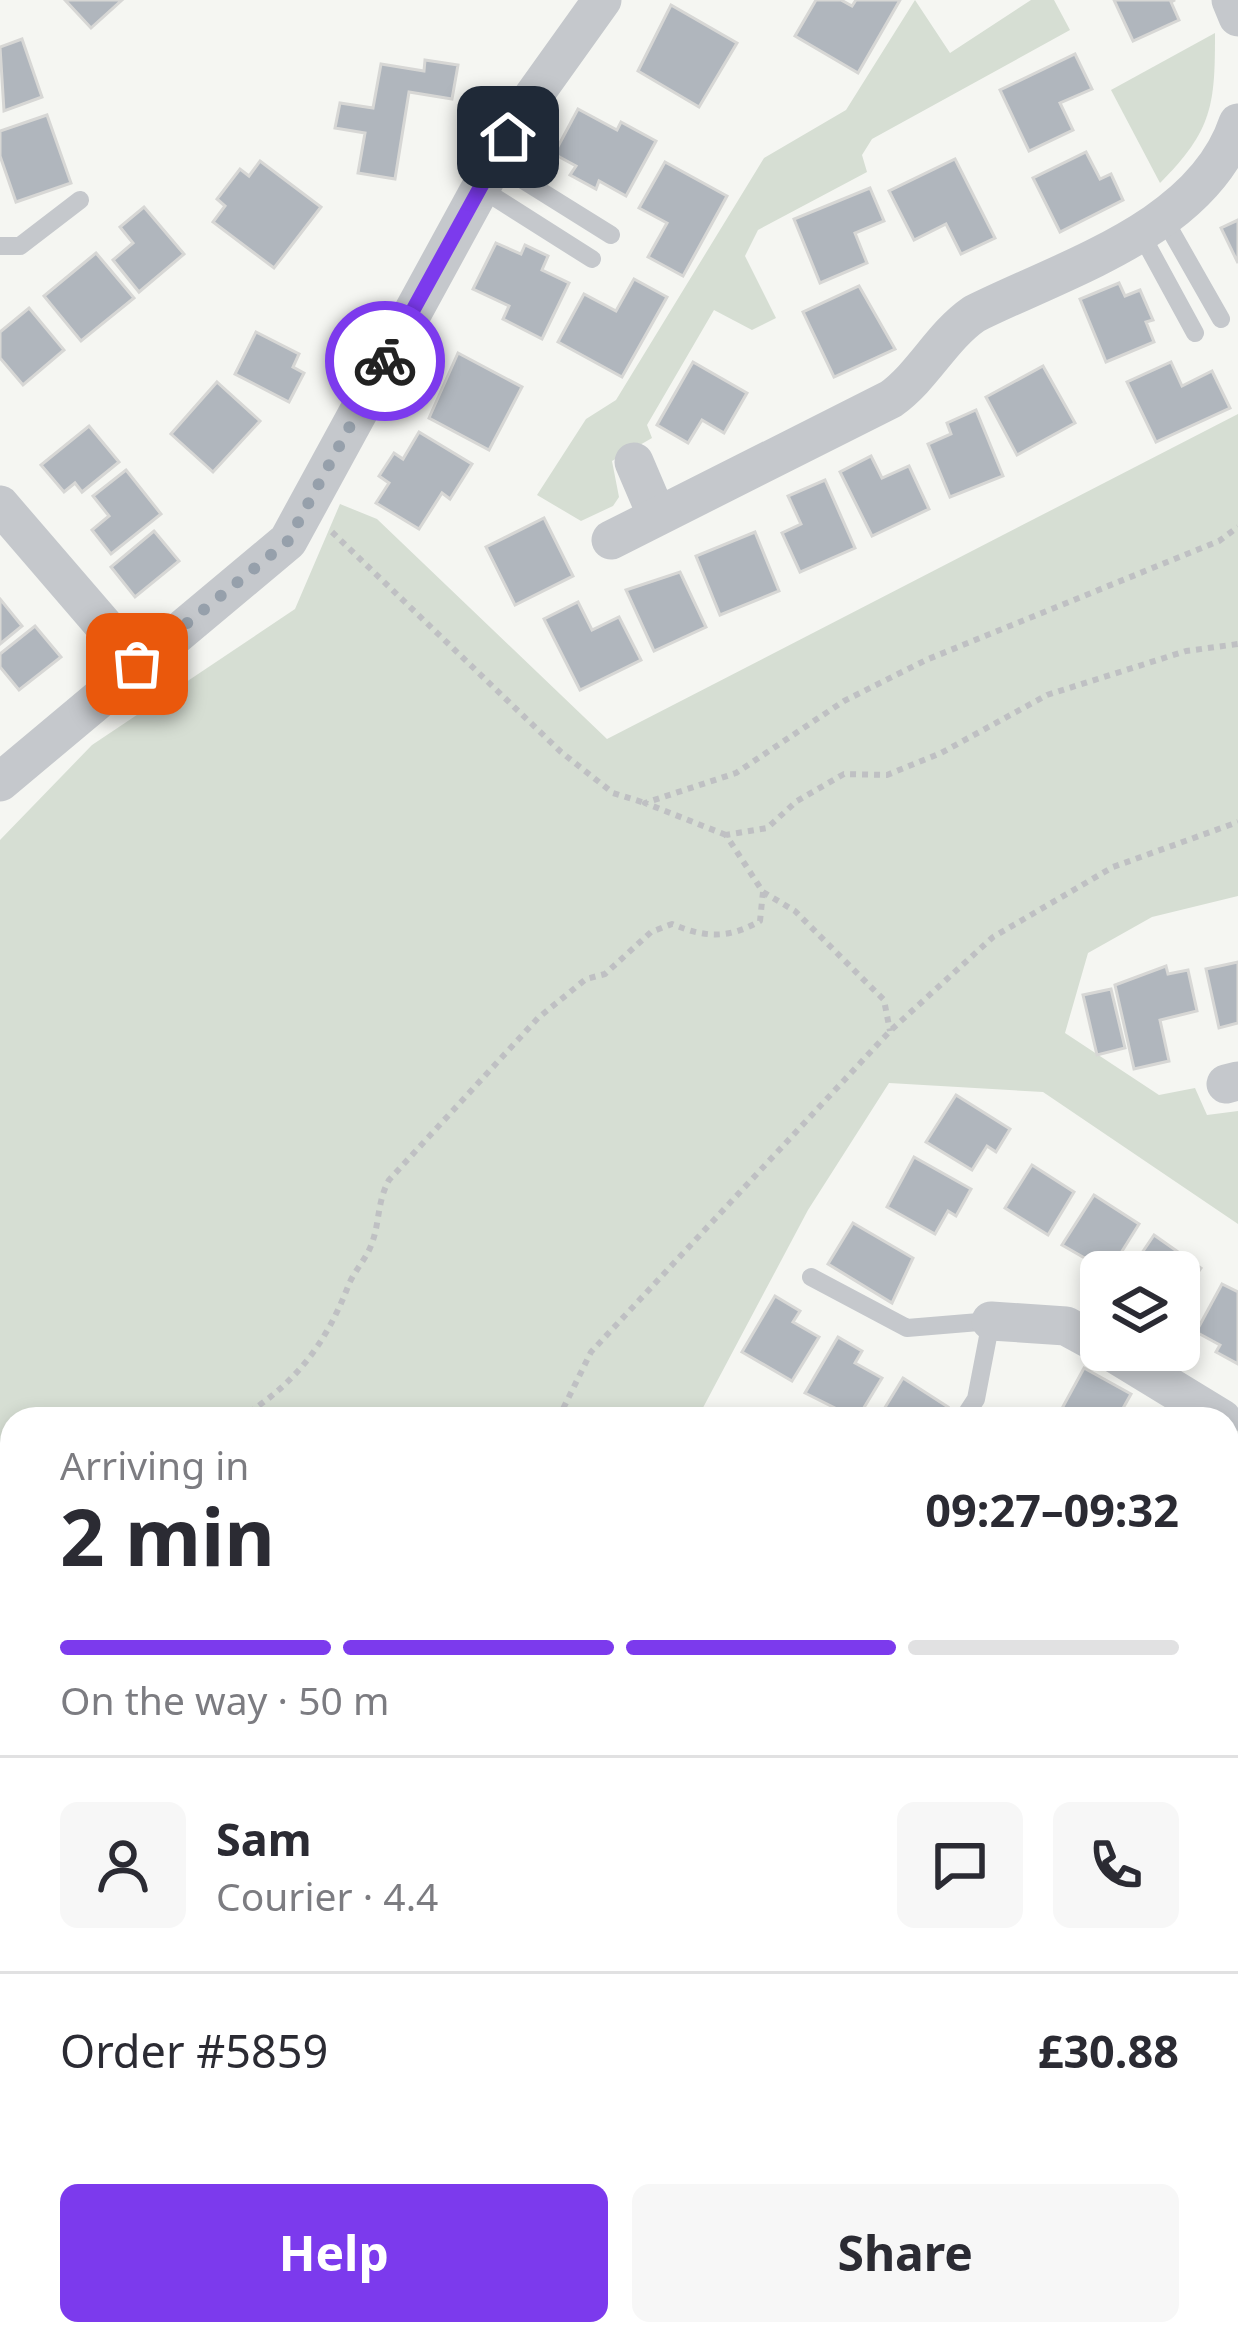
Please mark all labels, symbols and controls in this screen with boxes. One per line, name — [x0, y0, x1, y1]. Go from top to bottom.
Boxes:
pin — [457, 86, 559, 188]
icon: home — [475, 104, 541, 170]
courier — [325, 301, 445, 421]
icon: bike — [352, 328, 418, 394]
pin — [86, 613, 188, 715]
icon: bag — [104, 631, 170, 697]
map controls — [1080, 1251, 1200, 1371]
button: layers — [1080, 1251, 1200, 1371]
text: Arriving in — [60, 1438, 249, 1491]
text: 09:27–09:32 — [925, 1479, 1179, 1540]
text: 2 min — [60, 1483, 275, 1589]
text: On the way · 50 m — [60, 1673, 389, 1726]
button: person — [60, 1802, 186, 1928]
button: chat — [897, 1802, 1023, 1928]
button: phone — [1053, 1802, 1179, 1928]
text: Sam — [216, 1808, 312, 1869]
text: Courier · 4.4 — [216, 1869, 438, 1922]
text: Order #5859 — [60, 2020, 328, 2081]
text: £30.88 — [1038, 2020, 1179, 2081]
button: Help — [60, 2184, 608, 2322]
button: Share — [632, 2184, 1179, 2322]

